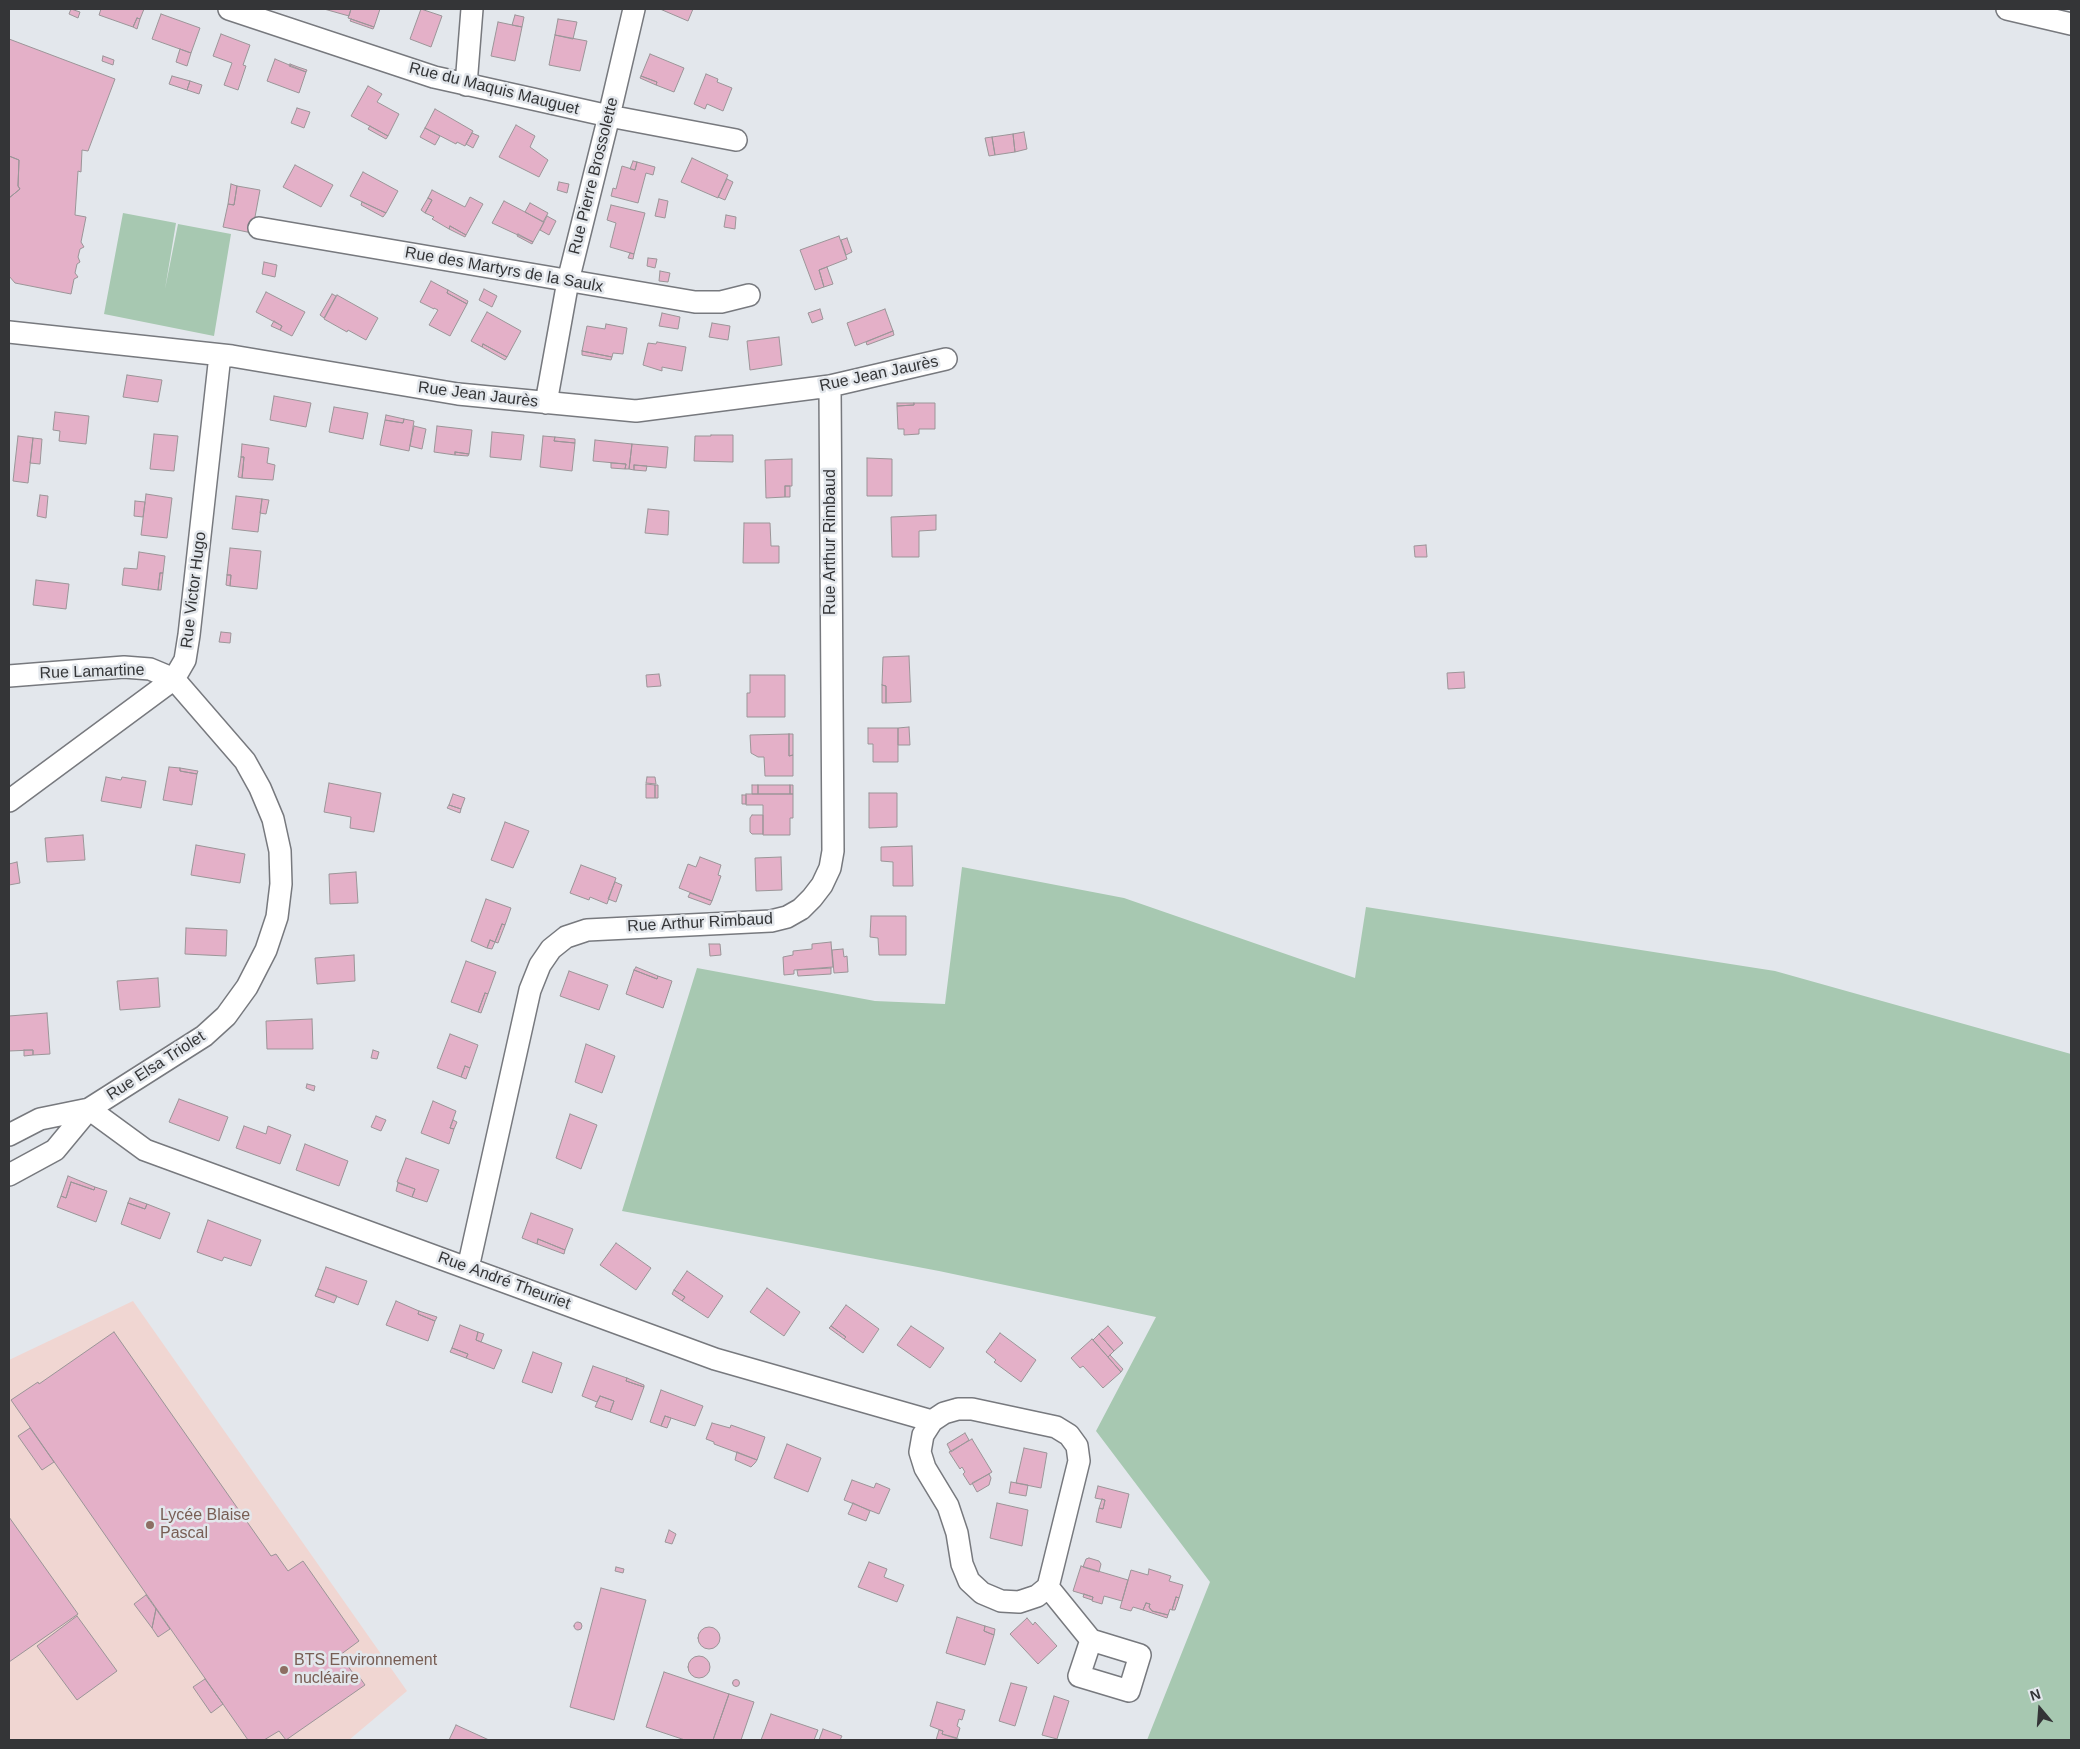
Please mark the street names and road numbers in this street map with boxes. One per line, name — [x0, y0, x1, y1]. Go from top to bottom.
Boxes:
street label: Rue du Maquis Mauguet — [407, 59, 581, 119]
street label: Rue Pierre Brossolette — [565, 96, 623, 256]
street label: Rue des Martyrs de la Saulx — [403, 243, 605, 297]
street label: Rue Jean Jaurès — [818, 352, 940, 396]
street label: Rue Jean Jaurès — [417, 378, 539, 412]
street label: Rue Arthur Rimbaud — [821, 469, 841, 615]
street label: Rue Victor Hugo — [177, 531, 211, 649]
street label: Rue Lamartine — [39, 661, 145, 683]
street label: Rue Arthur Rimbaud — [627, 910, 773, 936]
street label: Rue Elsa Triolet — [103, 1027, 209, 1105]
street label: Rue André Theuriet — [435, 1248, 573, 1314]

